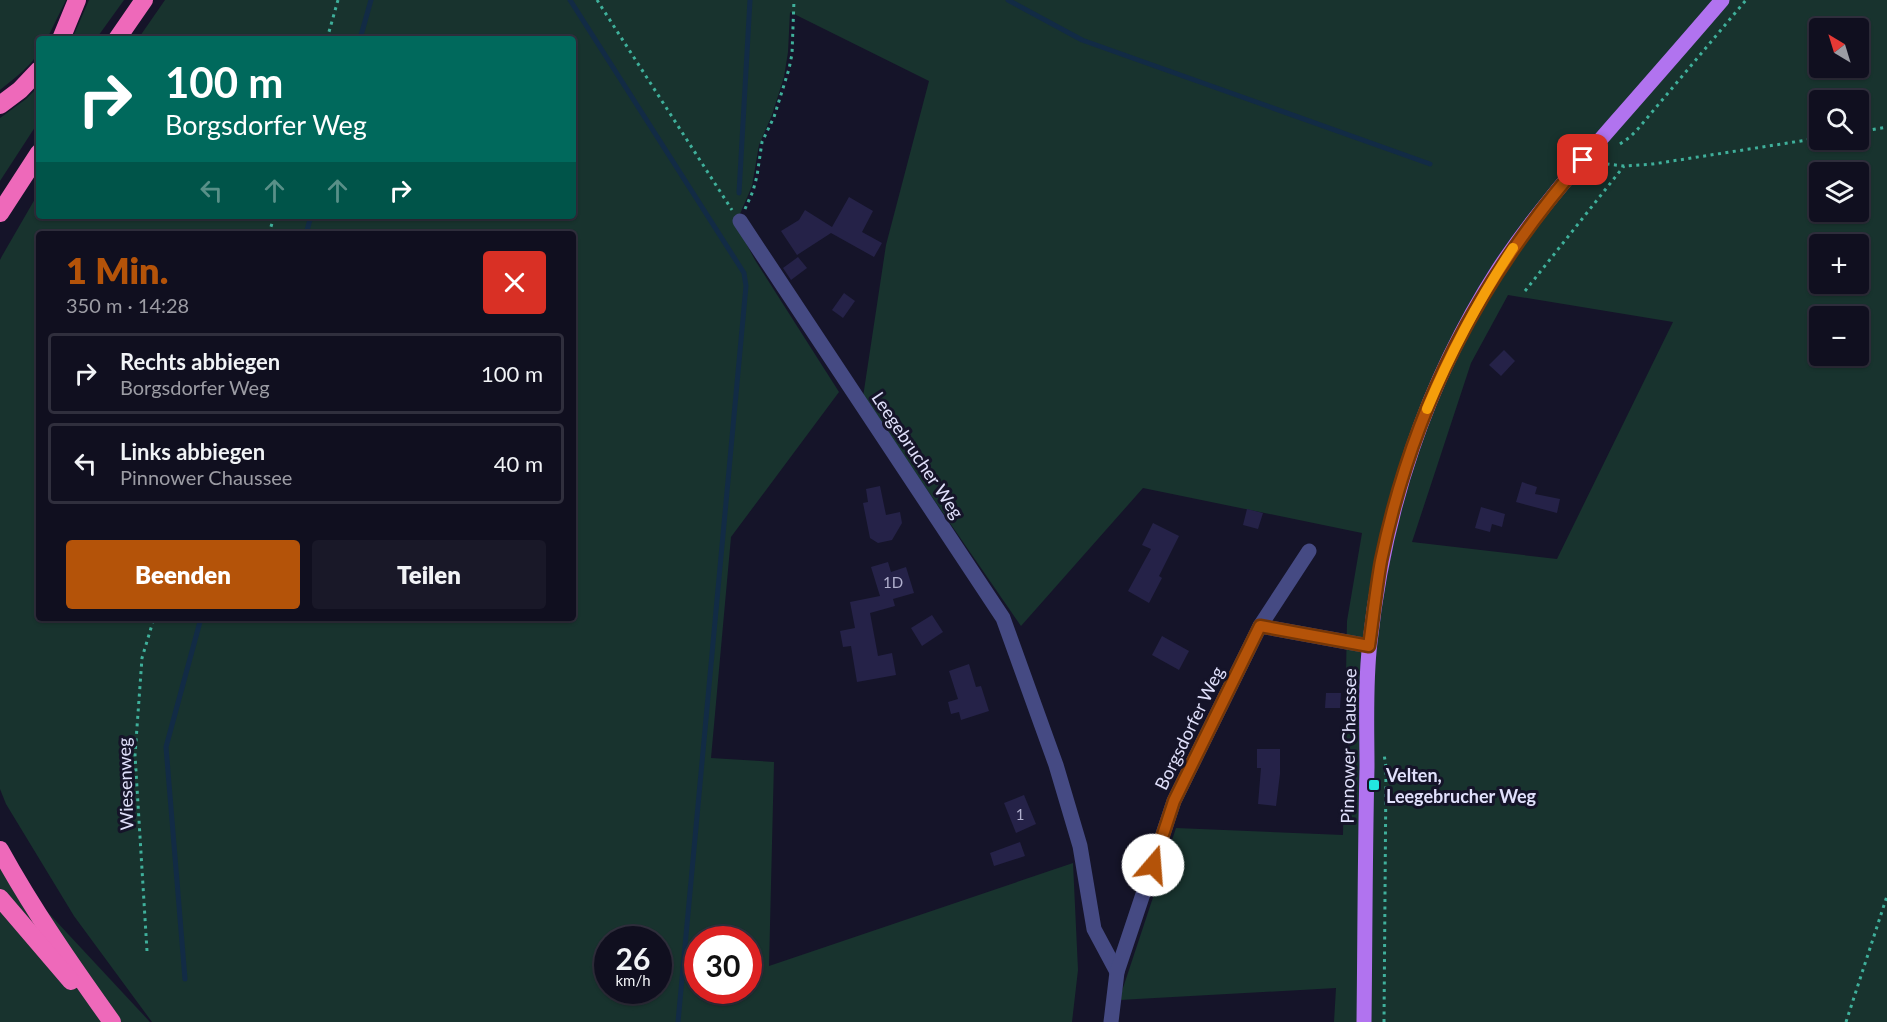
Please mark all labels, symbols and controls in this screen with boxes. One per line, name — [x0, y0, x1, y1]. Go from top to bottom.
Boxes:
north arrow — [1809, 18, 1869, 78]
map controls — [1809, 18, 1869, 366]
text: 100 m — [165, 57, 283, 107]
icon: right — [66, 60, 144, 138]
button: search — [1809, 90, 1869, 150]
text: Borgsdorfer Weg — [165, 108, 367, 141]
pin — [1557, 134, 1608, 185]
icon: arrive — [1566, 143, 1599, 176]
button: layers — [1809, 162, 1869, 222]
icon: left — [195, 174, 228, 207]
icon: ahead — [258, 174, 291, 207]
icon: ahead — [321, 174, 354, 207]
icon: right — [384, 174, 417, 207]
button: + — [1809, 234, 1869, 294]
text: 1 Min. — [66, 248, 168, 292]
button: close — [483, 251, 546, 314]
text: 350 m · 14:28 — [66, 293, 189, 317]
button: − — [1809, 306, 1869, 366]
text: Rechts abbiegen — [120, 348, 280, 375]
icon: right — [69, 357, 102, 390]
text: 100 m — [481, 360, 543, 387]
text: Borgsdorfer Weg — [120, 375, 270, 399]
street label: Leegebrucher Weg — [867, 387, 969, 523]
text: Links abbiegen — [120, 438, 265, 465]
icon: left — [69, 447, 102, 480]
text: 40 m — [494, 450, 543, 477]
text: Pinnower Chaussee — [120, 465, 292, 489]
button: Beenden — [66, 540, 300, 609]
button: Teilen — [312, 540, 546, 609]
house number: 1D — [883, 573, 903, 591]
street label: Borgsdorfer Weg — [1150, 663, 1228, 793]
street label: Pinnower Chaussee — [1336, 668, 1360, 824]
street label: Wiesenweg — [112, 737, 138, 831]
place label: Velten, Leegebrucher Weg — [1385, 764, 1537, 807]
marker: Velten, Leegebrucher Weg — [1367, 778, 1381, 792]
house number: 1 — [1016, 805, 1024, 823]
position arrow — [1121, 833, 1185, 897]
speed limit sign: 30 — [684, 926, 762, 1004]
text: 26 — [616, 940, 650, 976]
text: km/h — [615, 971, 651, 989]

